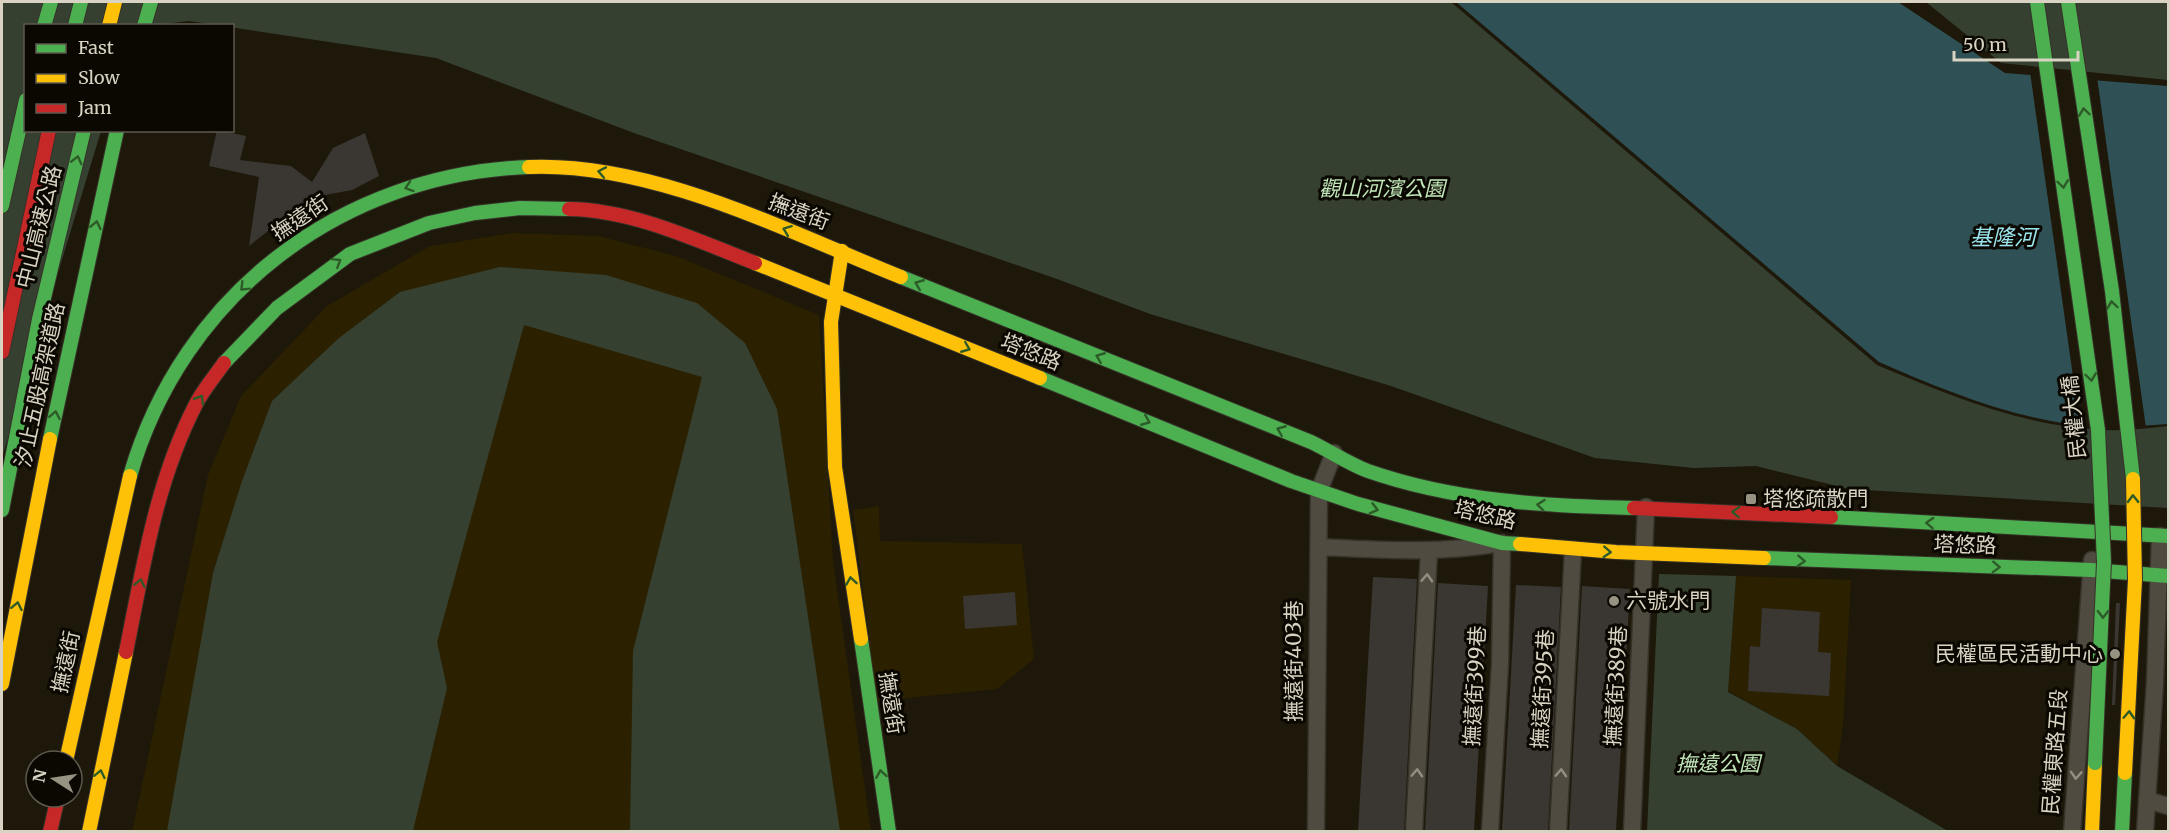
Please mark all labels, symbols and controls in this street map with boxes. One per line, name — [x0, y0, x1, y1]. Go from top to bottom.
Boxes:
legend — [24, 24, 234, 132]
scale bar — [1954, 24, 2078, 62]
text: 50 m — [1963, 33, 2007, 56]
text: Fast — [78, 36, 114, 59]
text: Slow — [78, 66, 121, 89]
text: Jam — [77, 96, 112, 119]
one-way arrow — [2079, 107, 2091, 117]
one-way arrow — [70, 155, 83, 165]
street label: 中山高速公路 — [10, 162, 67, 291]
one-way arrow — [597, 166, 607, 179]
park label: 觀山河濱公園 — [1319, 175, 1448, 202]
one-way arrow — [404, 179, 415, 192]
one-way arrow — [2057, 180, 2069, 189]
street label: 撫遠街 — [765, 188, 833, 235]
street label: 撫遠街 — [266, 189, 333, 246]
one-way arrow — [88, 220, 101, 230]
water label: 基隆河 — [1970, 223, 2040, 251]
one-way arrow — [783, 225, 793, 238]
one-way arrow — [330, 259, 341, 270]
one-way arrow — [915, 278, 925, 291]
one-way arrow — [241, 280, 251, 291]
street label: 汐止五股高架道路 — [9, 300, 70, 470]
one-way arrow — [2107, 300, 2119, 310]
street label: 塔悠路 — [997, 327, 1065, 376]
one-way arrow — [960, 341, 971, 353]
one-way arrow — [1095, 352, 1106, 364]
one-way arrow — [2084, 373, 2096, 382]
street label: 民權大橋 — [2056, 374, 2091, 460]
one-way arrow — [192, 395, 204, 405]
one-way arrow — [48, 411, 61, 421]
one-way arrow — [1141, 414, 1151, 427]
one-way arrow — [1276, 424, 1287, 437]
place label: 塔悠疏散門 — [1763, 485, 1868, 512]
marker: 塔悠疏散門 — [1744, 492, 1758, 506]
street label: 塔悠路 — [1451, 494, 1519, 535]
one-way arrow — [2127, 494, 2139, 503]
one-way arrow — [1536, 499, 1545, 512]
one-way arrow — [1369, 501, 1379, 514]
one-way arrow — [1731, 505, 1740, 518]
one-way arrow — [1926, 517, 1935, 530]
street label: 塔悠路 — [1933, 530, 1997, 559]
one-way arrow — [1602, 545, 1611, 558]
one-way arrow — [1797, 554, 1806, 567]
one-way arrow — [1992, 561, 2001, 573]
one-way arrow — [1421, 574, 1434, 583]
one-way arrow — [845, 576, 858, 586]
one-way arrow — [132, 578, 145, 588]
place label: 六號水門 — [1626, 587, 1710, 614]
marker: 六號水門 — [1607, 594, 1621, 608]
street label: 撫遠街403巷 — [1280, 600, 1307, 722]
one-way arrow — [10, 602, 23, 612]
one-way arrow — [2097, 609, 2109, 618]
street label: 撫遠街399巷 — [1458, 625, 1491, 747]
street label: 撫遠街389巷 — [1599, 625, 1632, 747]
street label: 撫遠街 — [46, 628, 85, 696]
street label: 撫遠街395巷 — [1526, 628, 1559, 750]
place label: 民權區民活動中心 — [1935, 640, 2103, 667]
marker: 民權區民活動中心 — [2108, 647, 2122, 661]
street label: 撫遠街 — [873, 670, 910, 736]
street label: 民權東路五段 — [2037, 688, 2072, 816]
one-way arrow — [2122, 710, 2135, 719]
north arrow — [24, 749, 84, 809]
park label: 撫遠公園 — [1676, 750, 1763, 777]
text: N — [28, 767, 50, 784]
one-way arrow — [93, 769, 106, 779]
one-way arrow — [875, 769, 887, 778]
one-way arrow — [1410, 769, 1423, 778]
one-way arrow — [1555, 769, 1568, 778]
one-way arrow — [2070, 770, 2083, 779]

